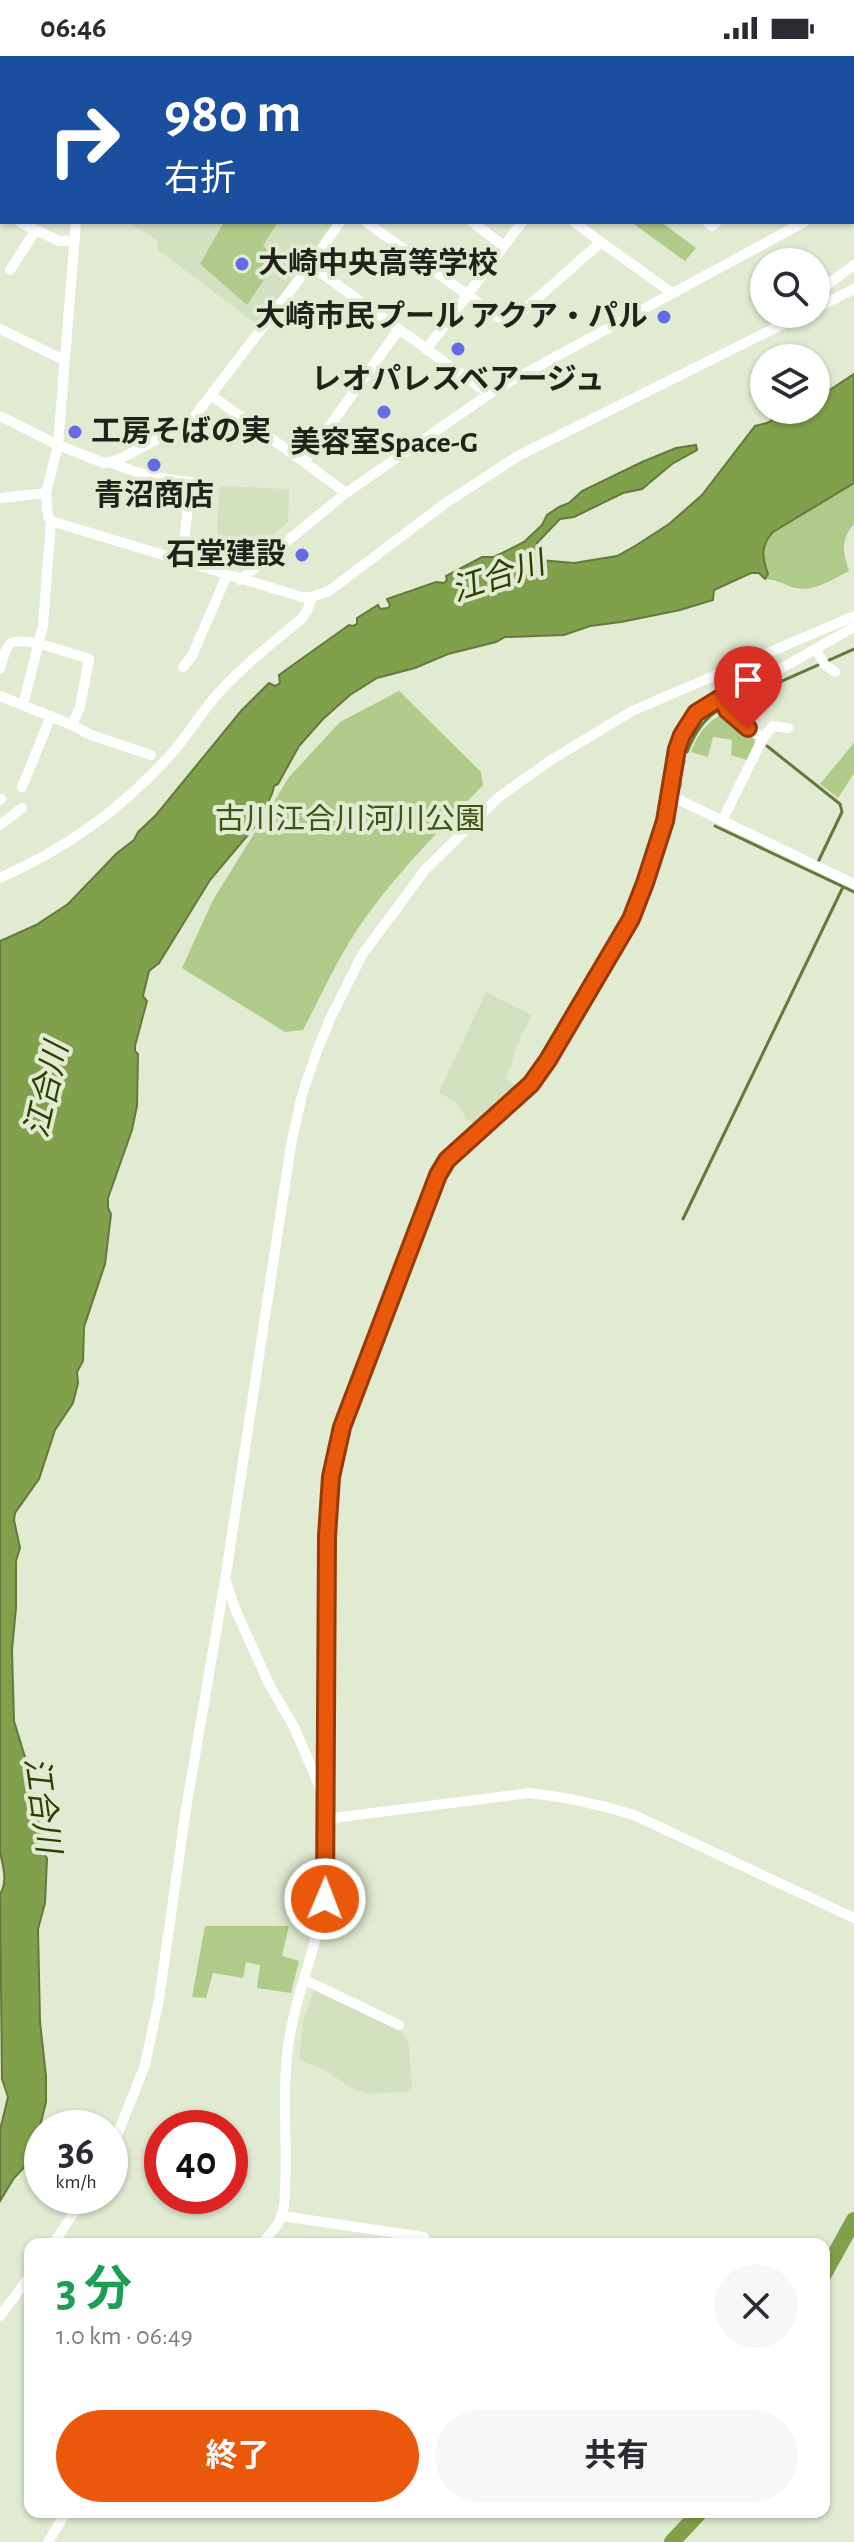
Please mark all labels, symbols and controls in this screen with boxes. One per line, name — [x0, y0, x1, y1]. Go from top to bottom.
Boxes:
text: 06:46 — [40, 13, 107, 43]
text: 980 m — [164, 86, 301, 142]
icon: right — [32, 88, 136, 192]
text: 右折 — [164, 161, 236, 197]
place label: 大崎中央高等学校 — [258, 247, 498, 279]
map controls — [750, 248, 830, 424]
button: search — [750, 248, 830, 328]
marker: 大崎中央高等学校 — [233, 255, 251, 273]
place label: 大崎市民プール アクア・パル — [255, 300, 648, 332]
marker: 大崎市民プール アクア・パル — [655, 308, 673, 326]
marker: レオパレスベアージュ — [449, 340, 467, 358]
button: layers — [750, 344, 830, 424]
place label: レオパレスベアージュ — [311, 363, 605, 395]
marker: 美容室Space-G — [375, 403, 393, 421]
place label: 工房そばの実 — [91, 415, 271, 447]
marker: 工房そばの実 — [66, 423, 84, 441]
place label: 美容室Space-G — [290, 426, 478, 458]
marker: 青沼商店 — [145, 456, 163, 474]
place label: 青沼商店 — [94, 479, 214, 511]
place label: 石堂建設 — [166, 538, 286, 570]
water label: 江合川 — [447, 545, 551, 607]
marker: 石堂建設 — [293, 546, 311, 564]
pin — [714, 646, 782, 728]
icon: arrive — [726, 658, 770, 702]
park label: 古川江合川河川公園 — [215, 803, 485, 835]
water label: 江合川 — [20, 1036, 74, 1140]
water label: 江合川 — [19, 1755, 66, 1858]
position arrow — [283, 1857, 367, 1941]
speed limit sign: 40 — [144, 2110, 248, 2214]
text: 36 — [58, 2132, 94, 2172]
text: km/h — [55, 2172, 97, 2192]
button: close — [714, 2264, 798, 2348]
text: 3 分 — [56, 2267, 132, 2315]
text: 1.0 km · 06:49 — [56, 2323, 193, 2349]
button: 終了 — [56, 2410, 419, 2502]
button: 共有 — [435, 2410, 798, 2502]

